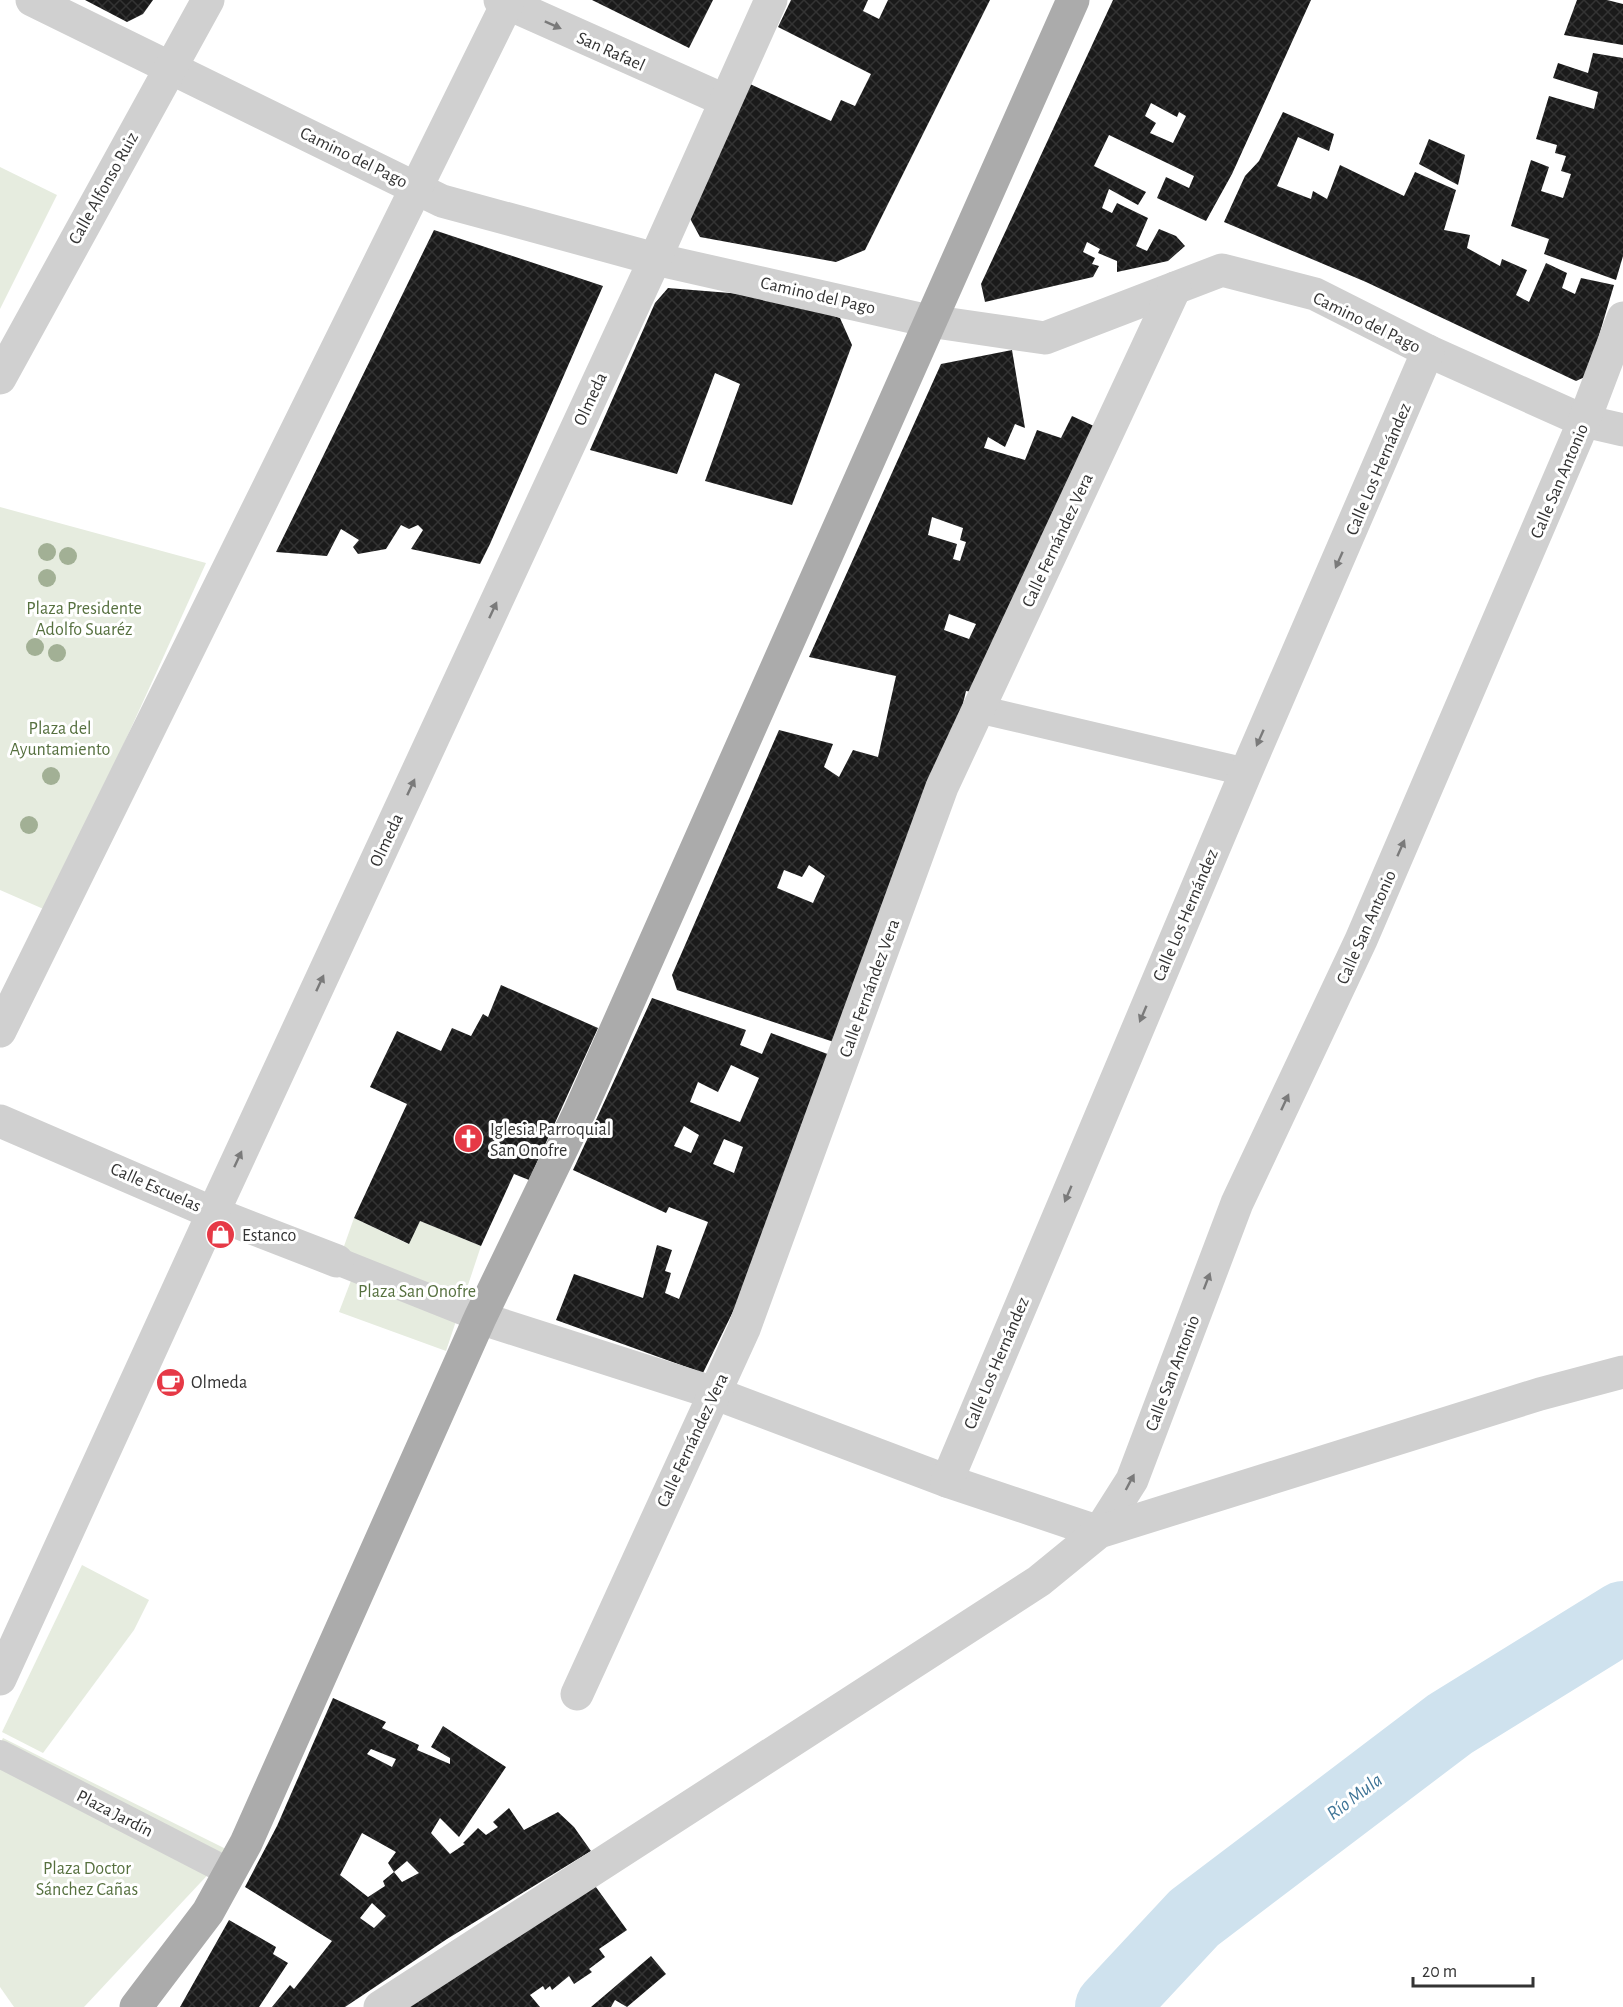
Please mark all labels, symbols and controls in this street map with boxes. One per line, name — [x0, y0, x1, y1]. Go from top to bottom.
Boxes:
one-way arrow — [544, 20, 562, 30]
street label: San Rafael — [574, 29, 647, 75]
street label: Camino del Pago — [297, 124, 410, 192]
street label: Calle Alfonso Ruiz — [66, 130, 142, 247]
street label: Camino del Pago — [759, 274, 877, 318]
street label: Camino del Pago — [1310, 289, 1423, 357]
street label: Olmeda — [571, 370, 611, 429]
street label: Calle Los Hernández — [1343, 401, 1415, 538]
street label: Calle San Antonio — [1528, 421, 1592, 541]
street label: Calle Fernández Vera — [1019, 471, 1097, 610]
one-way arrow — [1334, 551, 1343, 568]
park label: Plaza Presidente Adolfo Suaréz — [26, 600, 142, 639]
one-way arrow — [488, 601, 497, 618]
park label: Plaza del Ayuntamiento — [10, 720, 110, 759]
one-way arrow — [1256, 730, 1265, 747]
one-way arrow — [406, 778, 415, 795]
street label: Olmeda — [367, 811, 407, 870]
one-way arrow — [1396, 839, 1406, 857]
street label: Calle Los Hernández — [1150, 847, 1222, 984]
street label: Calle San Antonio — [1334, 868, 1400, 987]
street label: Calle Fernández Vera — [837, 917, 903, 1060]
one-way arrow — [315, 974, 324, 991]
one-way arrow — [1139, 1006, 1148, 1023]
one-way arrow — [1280, 1094, 1289, 1111]
place label: Iglesia Parroquial San Onofre — [490, 1121, 611, 1160]
church icon: Iglesia Parroquial San Onofre — [453, 1123, 485, 1155]
one-way arrow — [233, 1151, 242, 1168]
street label: Calle Escuelas — [108, 1160, 204, 1216]
one-way arrow — [1063, 1185, 1072, 1203]
shop icon: Estanco — [205, 1219, 237, 1251]
place label: Estanco — [242, 1227, 296, 1245]
one-way arrow — [1203, 1272, 1213, 1290]
park label: Plaza San Onofre — [358, 1283, 476, 1301]
street label: Calle Los Hernández — [961, 1295, 1033, 1432]
street label: Calle San Antonio — [1143, 1313, 1203, 1434]
cafe icon: Olmeda — [154, 1366, 186, 1398]
street label: Calle Fernández Vera — [654, 1371, 732, 1510]
place label: Olmeda — [191, 1374, 247, 1392]
one-way arrow — [1124, 1473, 1134, 1491]
water label: Río Mula — [1323, 1770, 1386, 1824]
street label: Plaza Jardín — [74, 1787, 156, 1841]
park label: Plaza Doctor Sánchez Cañas — [36, 1860, 138, 1899]
scale bar — [1413, 1950, 1533, 1988]
text: 20 m — [1422, 1963, 1457, 1981]

